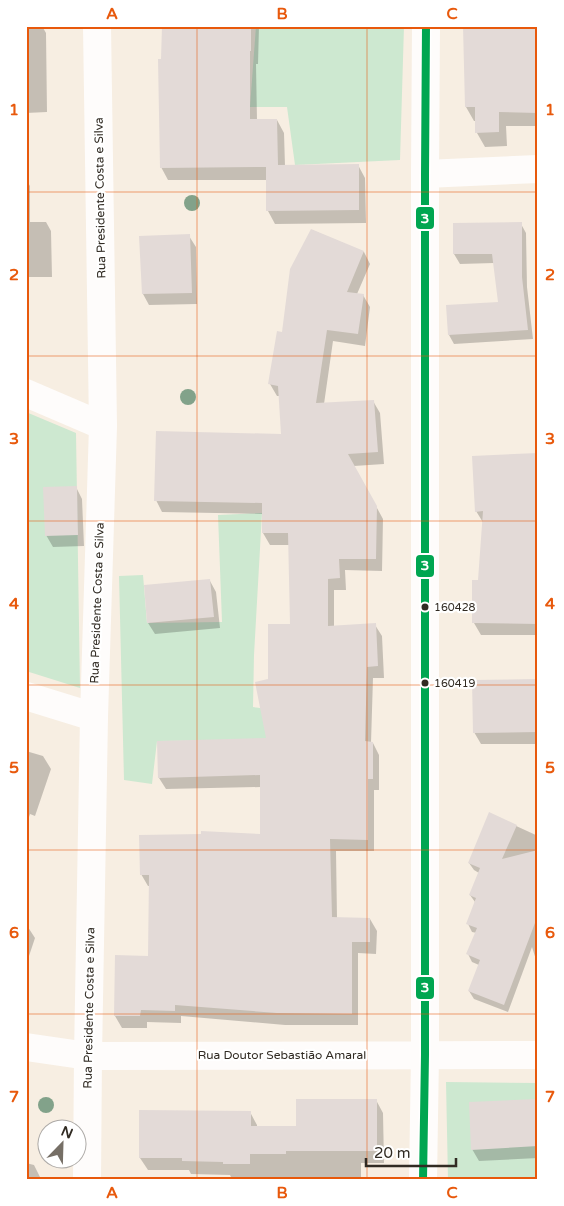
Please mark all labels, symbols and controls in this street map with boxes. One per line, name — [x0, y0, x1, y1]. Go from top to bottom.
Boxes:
text: A — [106, 4, 118, 24]
text: B — [276, 4, 288, 24]
text: C — [446, 4, 458, 24]
text: 1 — [9, 100, 19, 120]
text: 1 — [545, 100, 555, 120]
street label: Rua Presidente Costa e Silva — [92, 117, 108, 279]
line badge: 3 — [415, 206, 435, 230]
text: 3 — [421, 210, 430, 227]
text: 2 — [9, 265, 19, 285]
text: 2 — [545, 265, 555, 285]
text: 3 — [9, 429, 19, 449]
text: 3 — [545, 429, 555, 449]
street label: Rua Presidente Costa e Silva — [87, 522, 107, 684]
line badge: 3 — [415, 554, 435, 578]
text: 3 — [421, 557, 430, 574]
text: 4 — [9, 594, 19, 614]
text: 4 — [545, 594, 555, 614]
place label: 160428 — [434, 601, 476, 614]
marker: 160428 — [420, 602, 430, 612]
place label: 160419 — [434, 677, 476, 690]
marker: 160419 — [420, 678, 430, 688]
text: 5 — [9, 758, 19, 778]
text: 5 — [545, 758, 555, 778]
text: 6 — [9, 923, 19, 943]
text: 6 — [545, 923, 555, 943]
street label: Rua Presidente Costa e Silva — [81, 927, 97, 1089]
line badge: 3 — [415, 976, 435, 1000]
text: 3 — [421, 979, 430, 996]
street label: Rua Doutor Sebastião Amaral — [198, 1048, 366, 1062]
text: 7 — [9, 1087, 19, 1107]
text: 7 — [545, 1087, 555, 1107]
north arrow — [38, 1118, 88, 1168]
text: N — [58, 1122, 75, 1143]
scale bar — [366, 1136, 456, 1168]
text: 20 m — [374, 1144, 411, 1162]
text: A — [106, 1183, 118, 1203]
text: B — [276, 1183, 288, 1203]
text: C — [446, 1183, 458, 1203]

